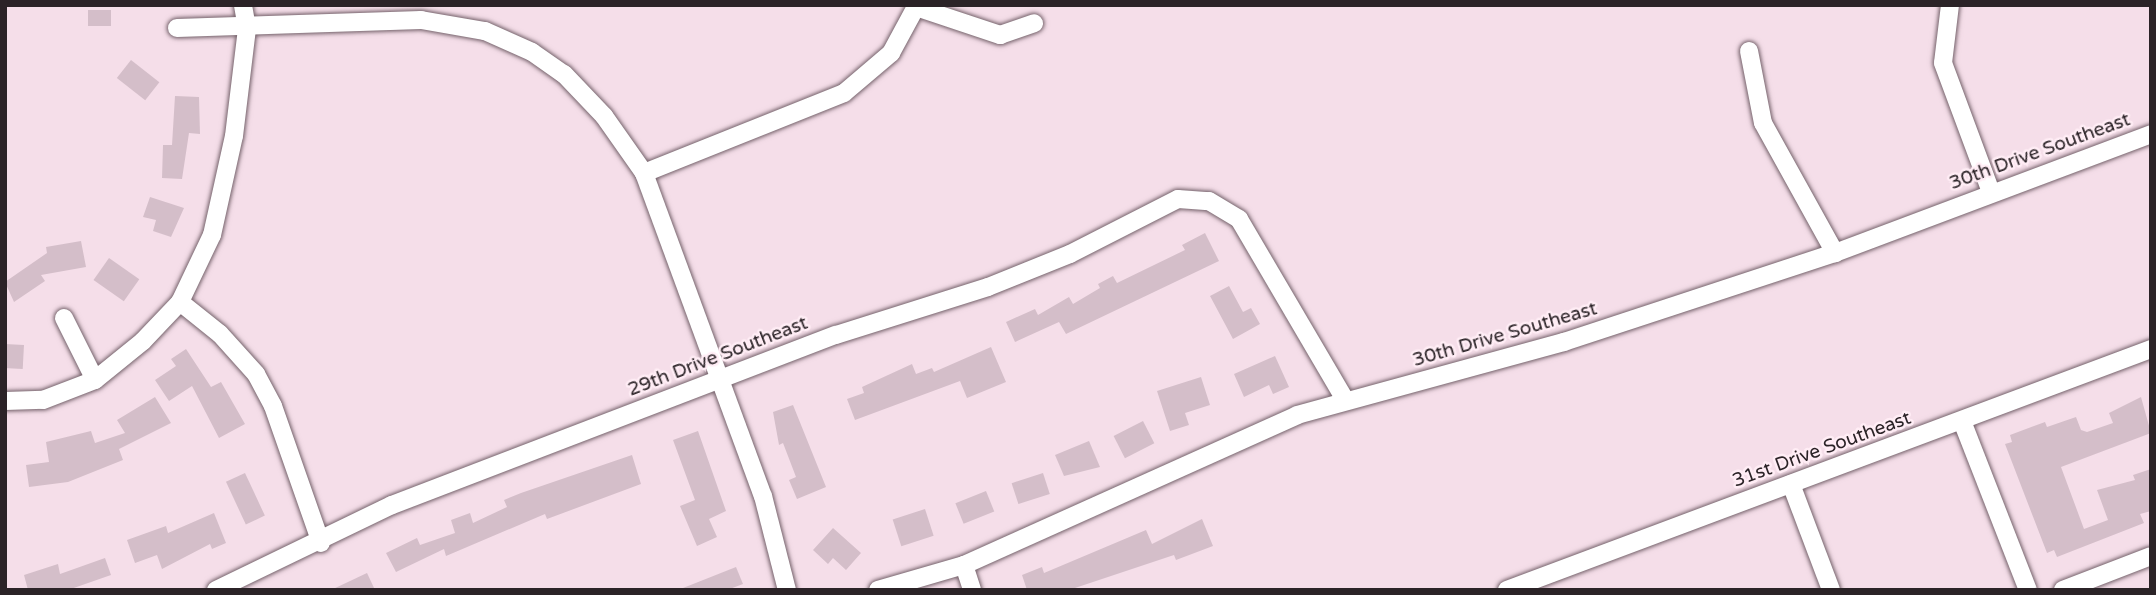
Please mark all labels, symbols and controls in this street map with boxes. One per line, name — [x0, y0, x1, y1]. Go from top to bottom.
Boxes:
street label: 30th Drive Southeast — [1946, 109, 2134, 195]
street label: 30th Drive Southeast — [1410, 298, 1600, 372]
street label: 29th Drive Southeast — [625, 312, 811, 402]
street label: 31st Drive Southeast — [1730, 407, 1914, 493]

